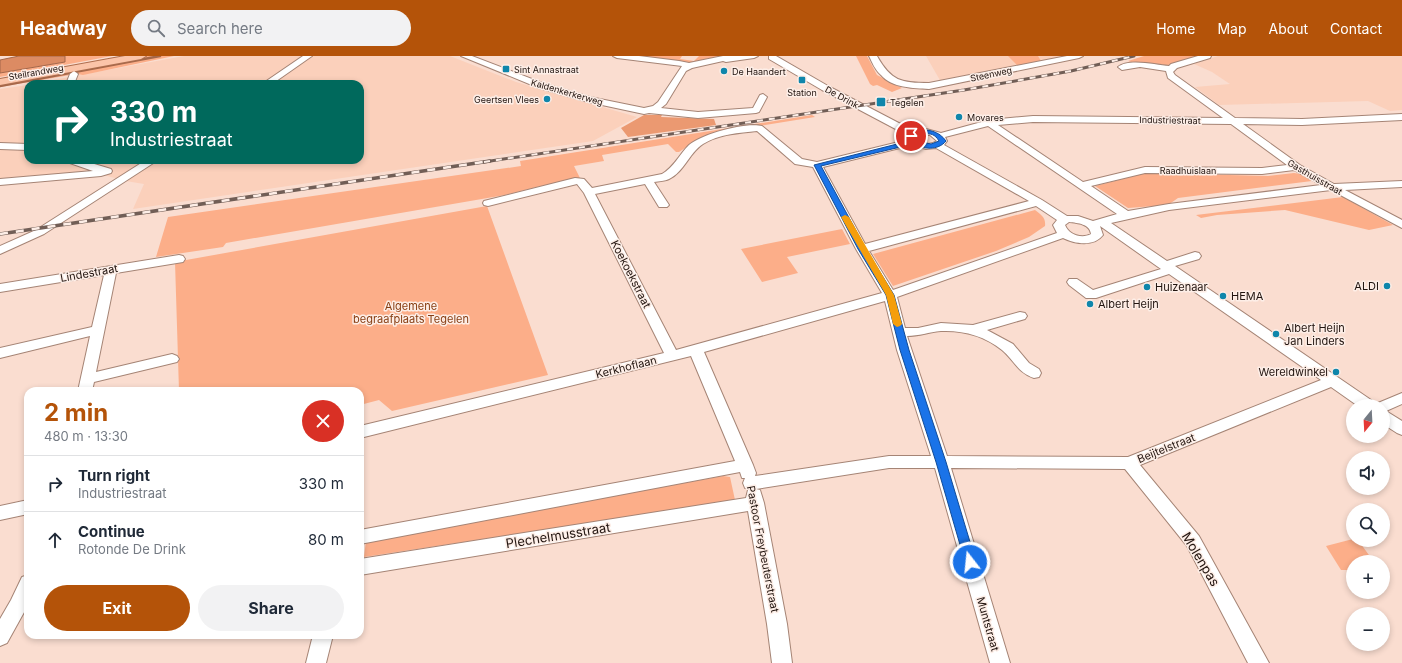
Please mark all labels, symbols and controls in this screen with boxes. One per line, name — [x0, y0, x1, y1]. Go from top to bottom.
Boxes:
search box — [131, 10, 411, 46]
text: Headway — [20, 17, 107, 40]
icon: search — [145, 17, 167, 39]
text: Search here — [177, 19, 263, 38]
text: Home — [1156, 20, 1195, 37]
text: Map — [1217, 20, 1247, 37]
text: About — [1269, 20, 1308, 37]
text: Contact — [1330, 20, 1382, 37]
street label: Steilrandweg — [8, 62, 64, 82]
marker: Sint Annastraat — [501, 64, 511, 74]
place label: Sint Annastraat — [514, 64, 579, 75]
street label: Steenweg — [969, 64, 1013, 84]
marker: De Haandert — [719, 66, 729, 76]
place label: De Haandert — [732, 66, 786, 77]
marker: Station — [797, 75, 807, 85]
street label: Kaldenkerkerweg — [530, 76, 604, 108]
street label: De Drink — [823, 84, 861, 111]
place label: Station — [787, 87, 817, 98]
place label: Geertsen Vlees — [474, 94, 539, 105]
marker: Geertsen Vlees — [542, 94, 552, 104]
text: 330 m — [110, 95, 197, 129]
icon: right — [44, 96, 96, 148]
marker: Tegelen — [875, 96, 887, 108]
place label: Tegelen — [890, 97, 924, 108]
marker: Movares — [954, 112, 964, 122]
place label: Movares — [967, 112, 1004, 123]
street label: Industriestraat — [1139, 114, 1201, 126]
pin — [894, 119, 928, 153]
icon: arrive — [900, 125, 922, 147]
text: Industriestraat — [110, 129, 233, 150]
street label: Gasthuisstraat — [1286, 157, 1344, 197]
street label: Raadhuislaan — [1160, 165, 1216, 176]
street label: Koekoekstraat — [608, 238, 654, 311]
street label: Lindestraat — [59, 261, 119, 285]
place label: ALDI — [1354, 279, 1379, 293]
place label: Huizenaar — [1155, 280, 1208, 294]
marker: ALDI — [1382, 281, 1392, 291]
marker: Huizenaar — [1142, 282, 1152, 292]
place label: HEMA — [1231, 289, 1264, 303]
marker: HEMA — [1218, 291, 1228, 301]
place label: Albert Heijn — [1098, 297, 1159, 311]
park label: Algemene begraafplaats Tegelen — [353, 299, 469, 326]
marker: Albert Heijn — [1085, 299, 1095, 309]
place label: Albert Heijn Jan Linders — [1284, 321, 1345, 348]
marker: Albert Heijn Jan Linders — [1271, 329, 1281, 339]
street label: Kerkhoflaan — [594, 353, 658, 381]
place label: Wereldwinkel — [1259, 365, 1328, 379]
marker: Wereldwinkel — [1331, 367, 1341, 377]
text: 2 min — [44, 398, 108, 427]
north arrow — [1346, 399, 1390, 443]
map controls — [1346, 399, 1390, 651]
button: close — [302, 400, 344, 442]
text: 480 m · 13:30 — [44, 428, 128, 444]
street label: Beijtelstraat — [1135, 430, 1197, 466]
button: sound — [1346, 451, 1390, 495]
text: Turn right — [78, 466, 150, 485]
icon: right — [44, 473, 66, 495]
text: 330 m — [299, 474, 344, 493]
text: Industriestraat — [78, 485, 167, 501]
street label: Pastoor Freybeuterstraat — [744, 485, 782, 614]
button: search — [1346, 503, 1390, 547]
street label: Plechelmusstraat — [505, 519, 611, 551]
text: Continue — [78, 522, 145, 541]
icon: ahead — [44, 529, 66, 551]
street label: Molenpas — [1179, 529, 1223, 589]
text: 80 m — [308, 530, 344, 549]
text: Rotonde De Drink — [78, 541, 186, 557]
position arrow — [949, 541, 991, 583]
button: + — [1346, 555, 1390, 599]
button: Exit — [44, 585, 190, 631]
button: Share — [198, 585, 344, 631]
street label: Muntstraat — [974, 595, 1003, 653]
button: − — [1346, 607, 1390, 651]

